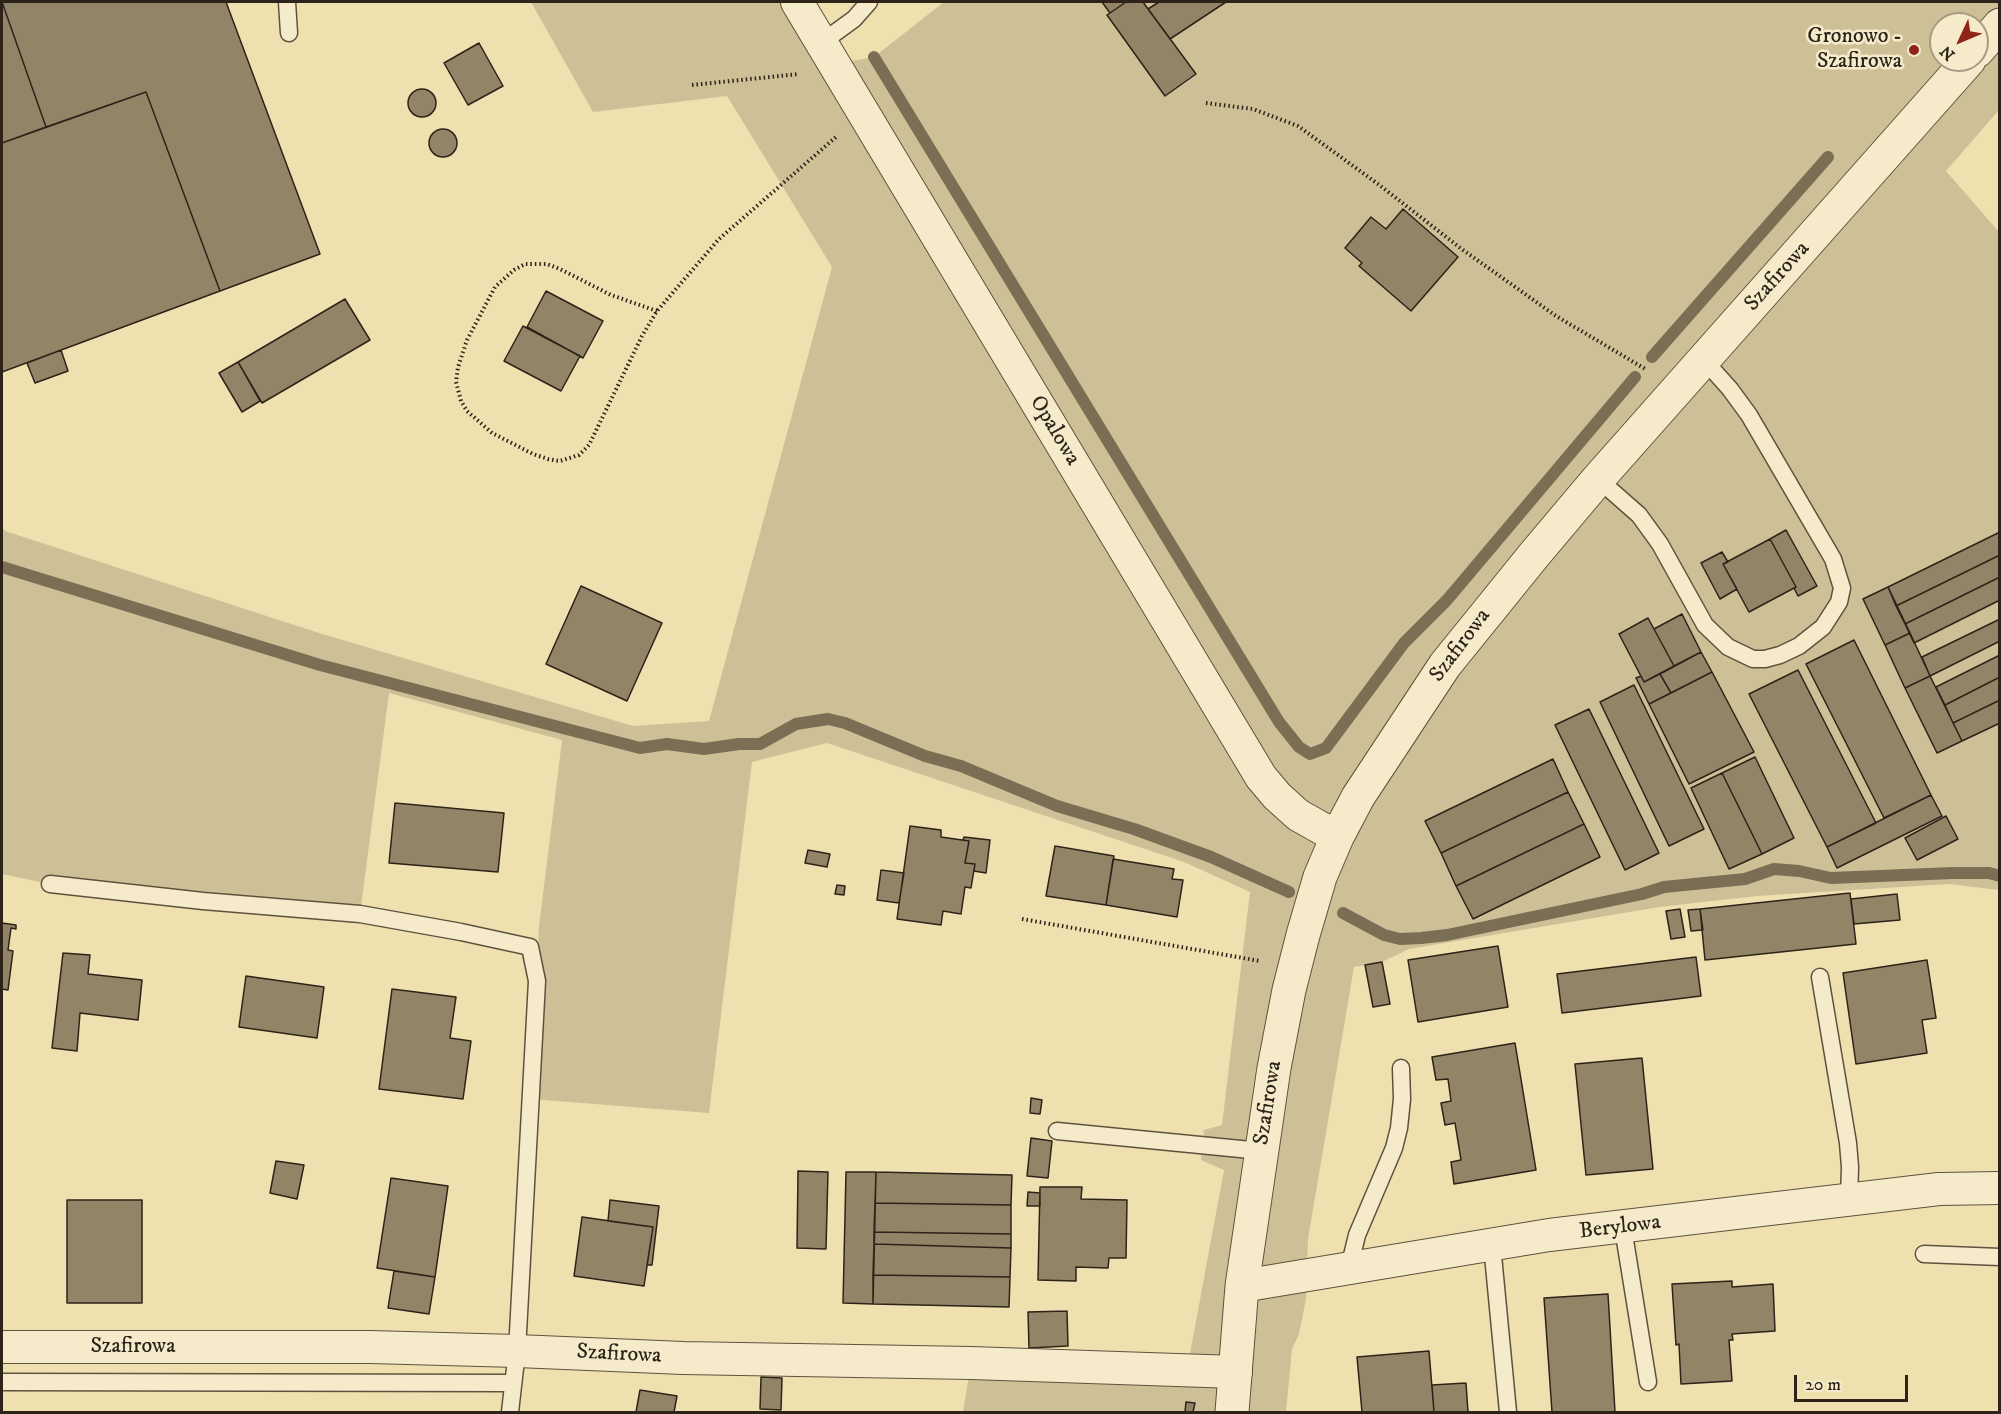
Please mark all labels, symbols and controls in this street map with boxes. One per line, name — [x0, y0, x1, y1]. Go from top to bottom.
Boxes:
north arrow — [1929, 12, 1989, 72]
place label: Gronowo - Szafirowa — [1807, 24, 1902, 76]
text: N — [1936, 41, 1959, 65]
marker: Gronowo - Szafirowa — [1907, 43, 1921, 57]
street label: Szafirowa — [1740, 237, 1816, 317]
street label: Opalowa — [1023, 391, 1085, 471]
street label: Szafirowa — [1425, 604, 1497, 688]
street label: Szafirowa — [1249, 1059, 1289, 1147]
street label: Berylowa — [1578, 1210, 1662, 1246]
street label: Szafirowa — [91, 1334, 175, 1360]
street label: Szafirowa — [576, 1340, 662, 1370]
scale bar — [1797, 1363, 1911, 1401]
text: 20 m — [1805, 1374, 1841, 1396]

